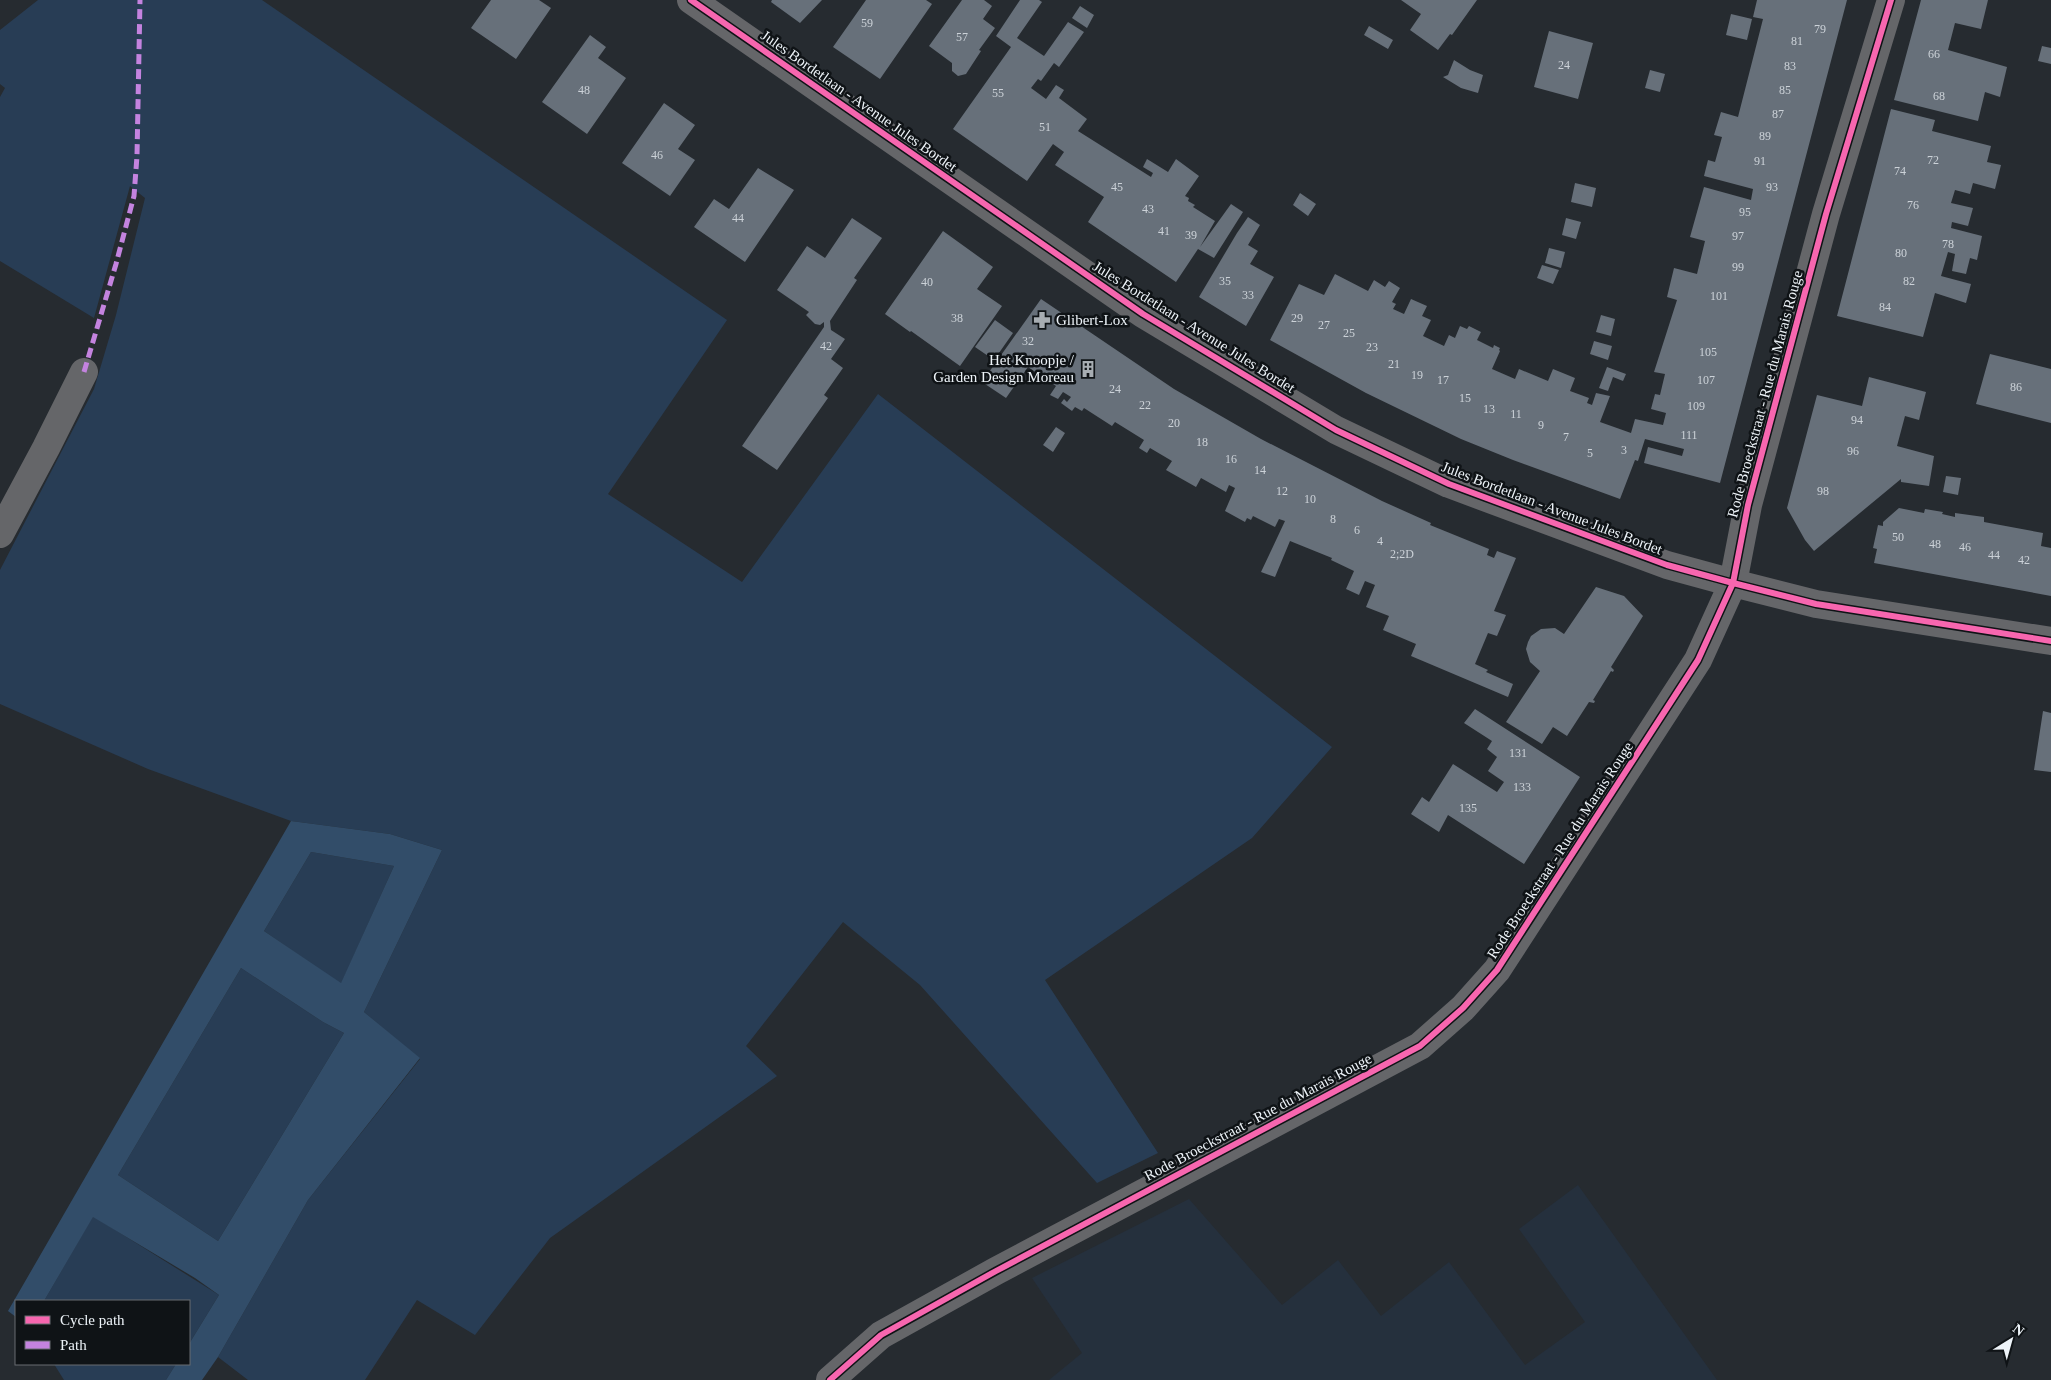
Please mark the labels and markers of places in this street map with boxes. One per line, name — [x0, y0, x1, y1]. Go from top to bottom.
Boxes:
pharmacy icon: Glibert-Lox — [1032, 310, 1052, 330]
place label: Glibert-Lox — [1056, 312, 1128, 328]
place label: Het Knoopje / Garden Design Moreau — [933, 352, 1075, 385]
building icon: Het Knoopje / Garden Design Moreau — [1078, 359, 1098, 379]

